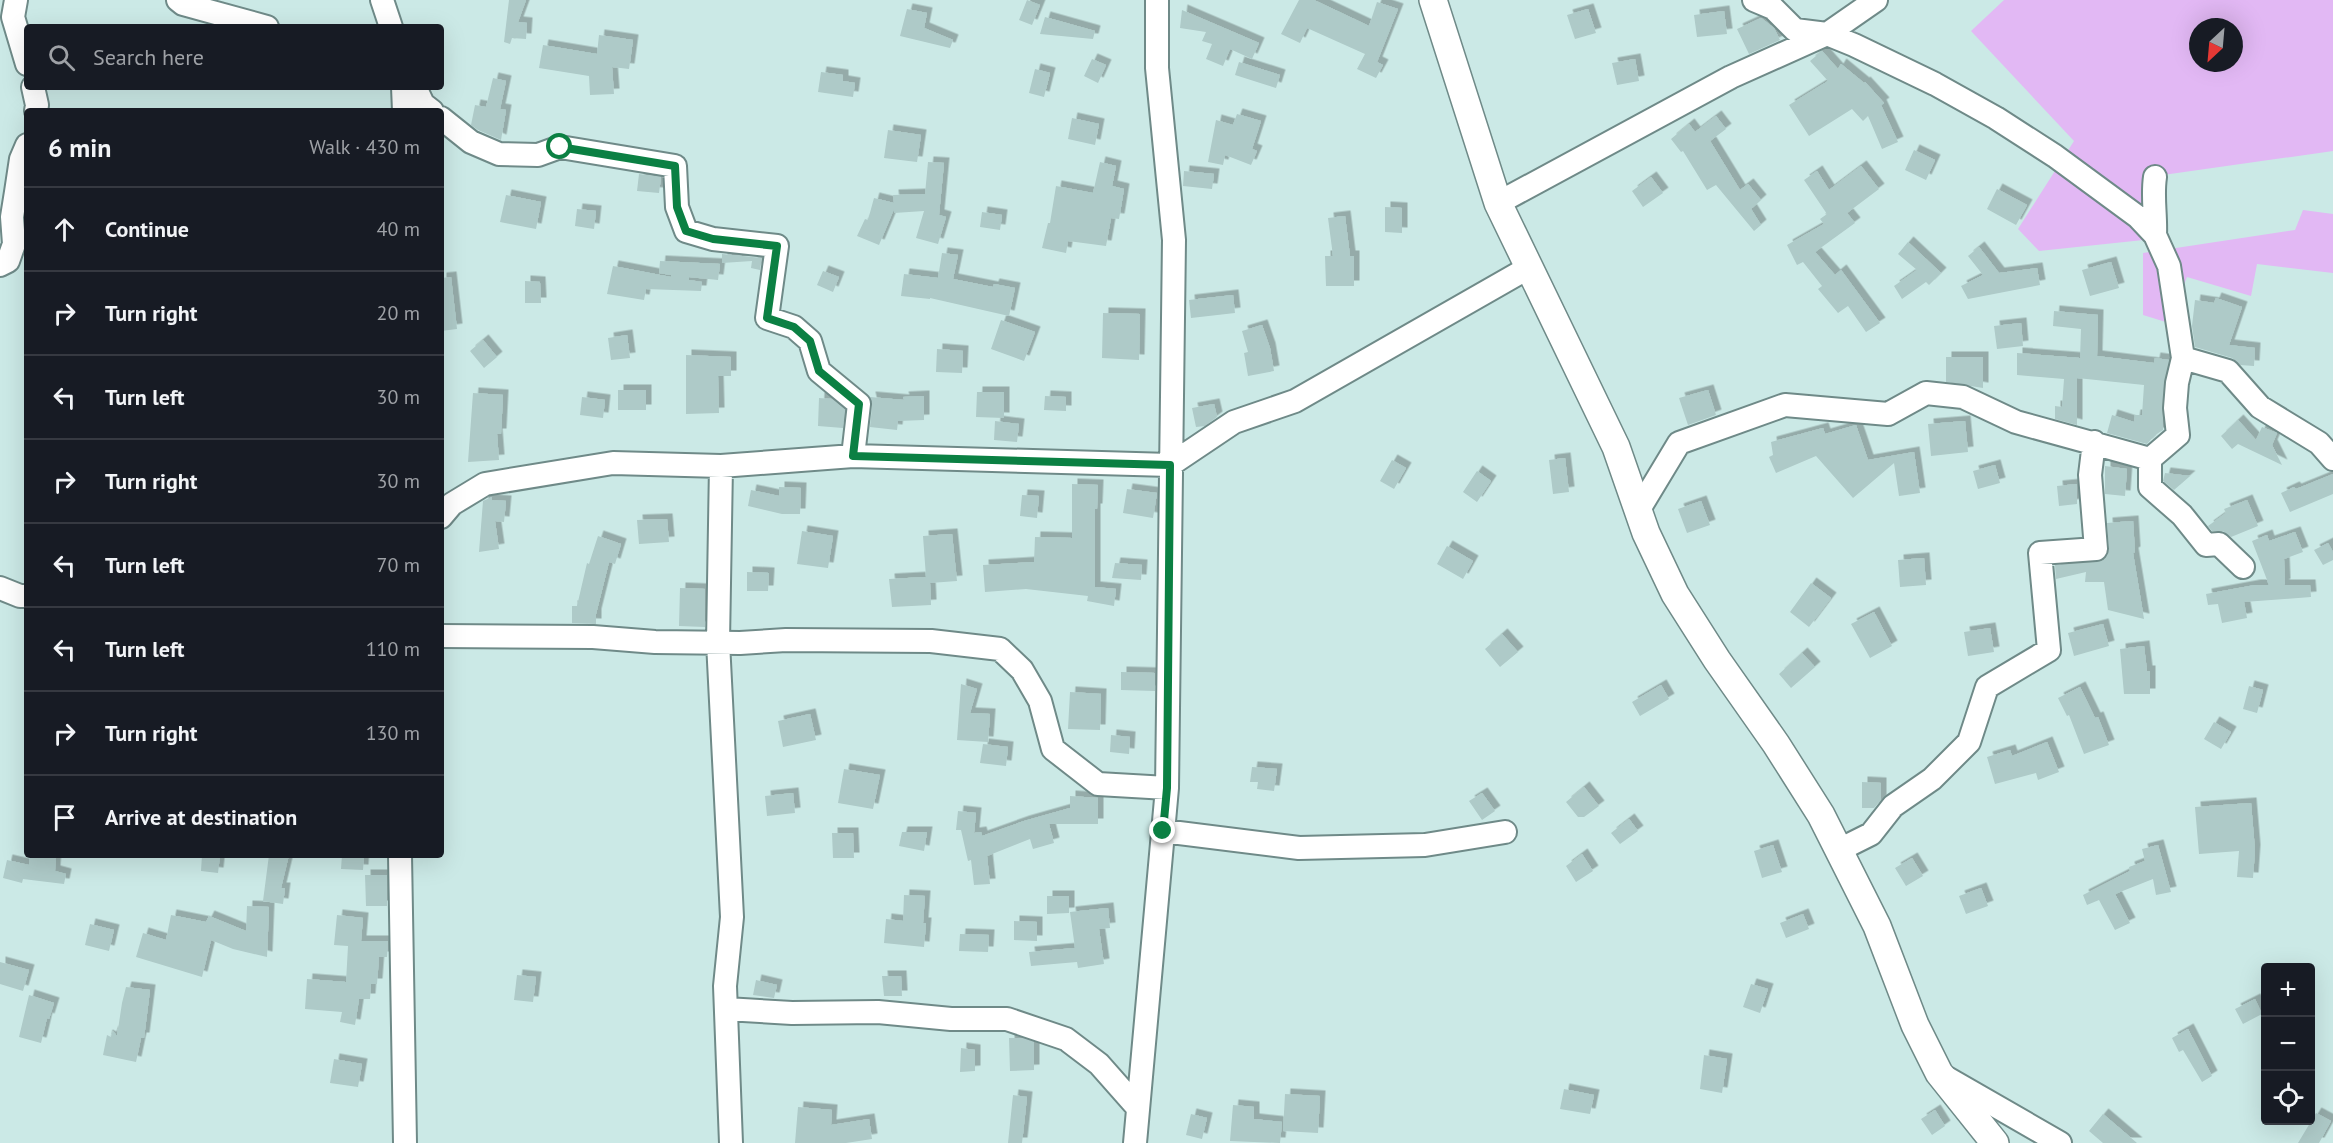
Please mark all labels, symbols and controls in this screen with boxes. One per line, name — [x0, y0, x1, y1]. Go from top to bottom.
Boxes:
north arrow — [2189, 18, 2243, 72]
search box — [24, 24, 444, 90]
icon: search — [45, 41, 78, 74]
text: Search here — [93, 43, 204, 71]
text: 6 min — [48, 131, 111, 164]
route start — [546, 133, 572, 159]
text: Walk · 430 m — [309, 134, 420, 160]
icon: ahead — [48, 213, 81, 246]
text: Continue — [105, 215, 189, 243]
text: 40 m — [377, 216, 420, 242]
icon: right — [48, 297, 81, 330]
text: Turn right — [105, 299, 197, 327]
text: 20 m — [377, 300, 420, 326]
icon: left — [48, 381, 81, 414]
text: Turn left — [105, 383, 185, 411]
text: 30 m — [377, 384, 420, 410]
icon: right — [48, 465, 81, 498]
text: Turn right — [105, 467, 197, 495]
text: 30 m — [377, 468, 420, 494]
icon: left — [48, 549, 81, 582]
text: Turn left — [105, 551, 185, 579]
text: 70 m — [377, 552, 420, 578]
icon: left — [48, 633, 81, 666]
text: Turn left — [105, 635, 185, 663]
text: 110 m — [366, 636, 420, 662]
icon: right — [48, 717, 81, 750]
text: Turn right — [105, 719, 197, 747]
text: 130 m — [366, 720, 420, 746]
icon: arrive — [48, 801, 81, 834]
text: Arrive at destination — [105, 803, 297, 831]
route end — [1149, 817, 1175, 843]
map controls — [2261, 963, 2315, 1125]
button: + — [2261, 963, 2315, 1017]
button: − — [2261, 1017, 2315, 1071]
button: locate — [2261, 1071, 2315, 1125]

